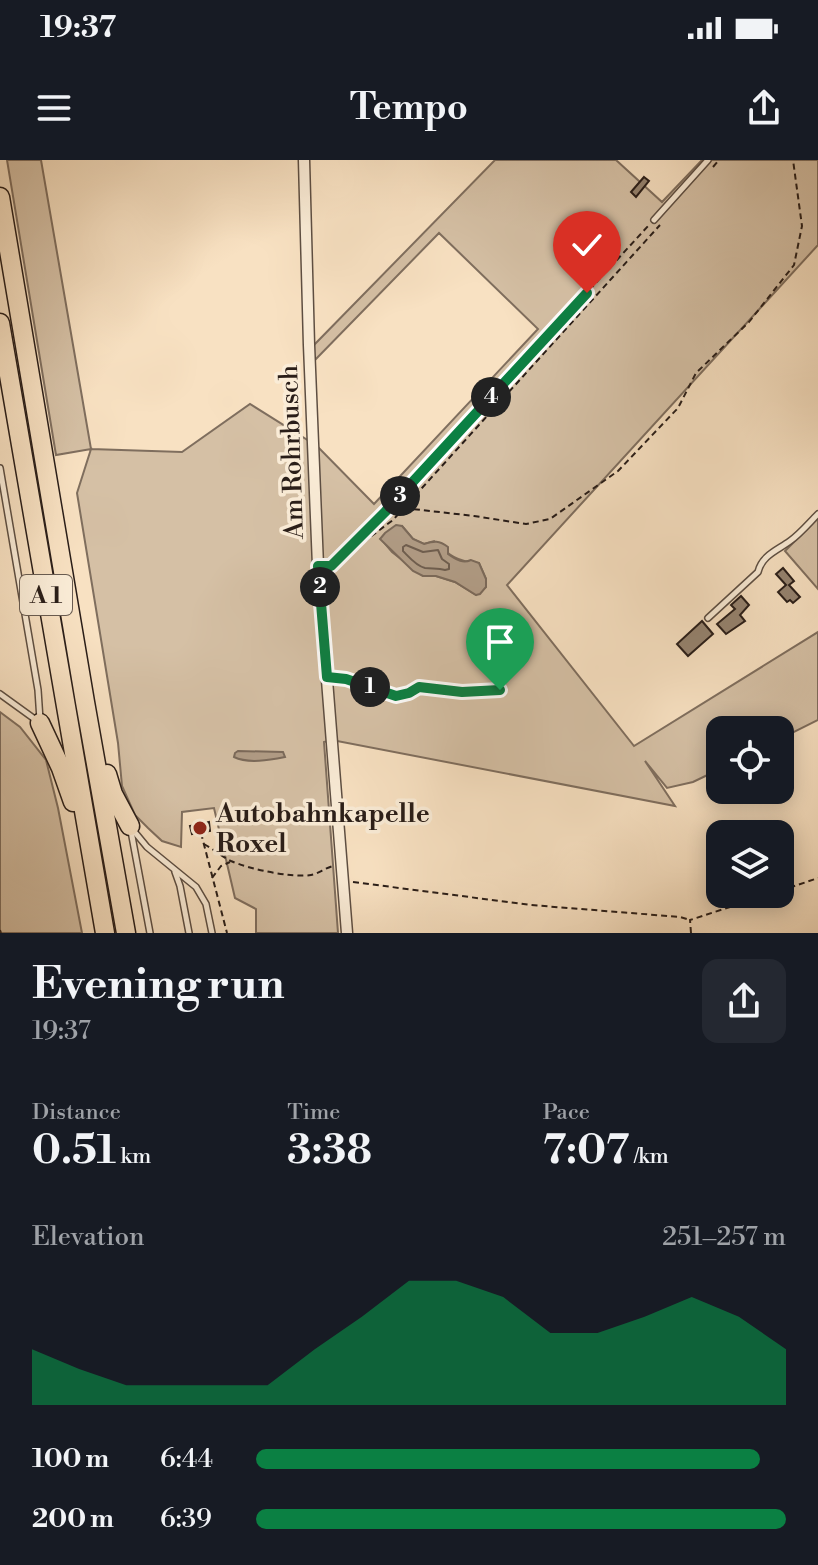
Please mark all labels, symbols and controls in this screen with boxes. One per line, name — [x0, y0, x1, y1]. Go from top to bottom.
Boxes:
text: 19:37 — [40, 9, 116, 47]
icon: menu — [32, 86, 76, 130]
text: Tempo — [350, 86, 468, 131]
icon: share — [742, 86, 786, 130]
pin — [553, 211, 621, 293]
icon: check — [565, 223, 609, 267]
street label: Am Rohrbusch — [273, 364, 311, 541]
pin: 4 — [471, 377, 511, 417]
text: 4 — [484, 383, 498, 410]
pin: 3 — [380, 476, 420, 516]
text: 3 — [393, 482, 407, 509]
pin: 2 — [300, 567, 340, 607]
text: 2 — [313, 573, 327, 600]
road number: A 1 — [20, 575, 72, 615]
pin — [466, 608, 534, 690]
icon: arrive — [478, 620, 522, 664]
pin: 1 — [350, 667, 390, 707]
text: 1 — [365, 673, 375, 700]
map controls — [706, 716, 794, 908]
button: locate — [706, 716, 794, 804]
place label: Autobahnkapelle Roxel — [215, 798, 430, 860]
marker: Autobahnkapelle Roxel — [191, 819, 209, 837]
button: layers — [706, 820, 794, 908]
text: Evening run — [32, 957, 285, 1012]
button: share — [702, 959, 786, 1043]
text: 19:37 — [32, 1015, 91, 1047]
text: Distance — [32, 1099, 121, 1126]
text: Time — [287, 1099, 340, 1126]
text: Pace — [543, 1099, 590, 1126]
text: 0.51 — [32, 1126, 116, 1176]
text: 3:38 — [287, 1126, 372, 1176]
text: 7:07 — [543, 1126, 629, 1176]
text: km — [116, 1143, 151, 1170]
text: /km — [629, 1143, 669, 1170]
text: Elevation — [32, 1221, 145, 1253]
text: 251–257 m — [662, 1221, 786, 1253]
text: 100 m — [32, 1443, 109, 1475]
text: 6:44 — [160, 1443, 213, 1475]
text: 200 m — [32, 1503, 114, 1535]
text: 6:39 — [160, 1503, 212, 1535]

